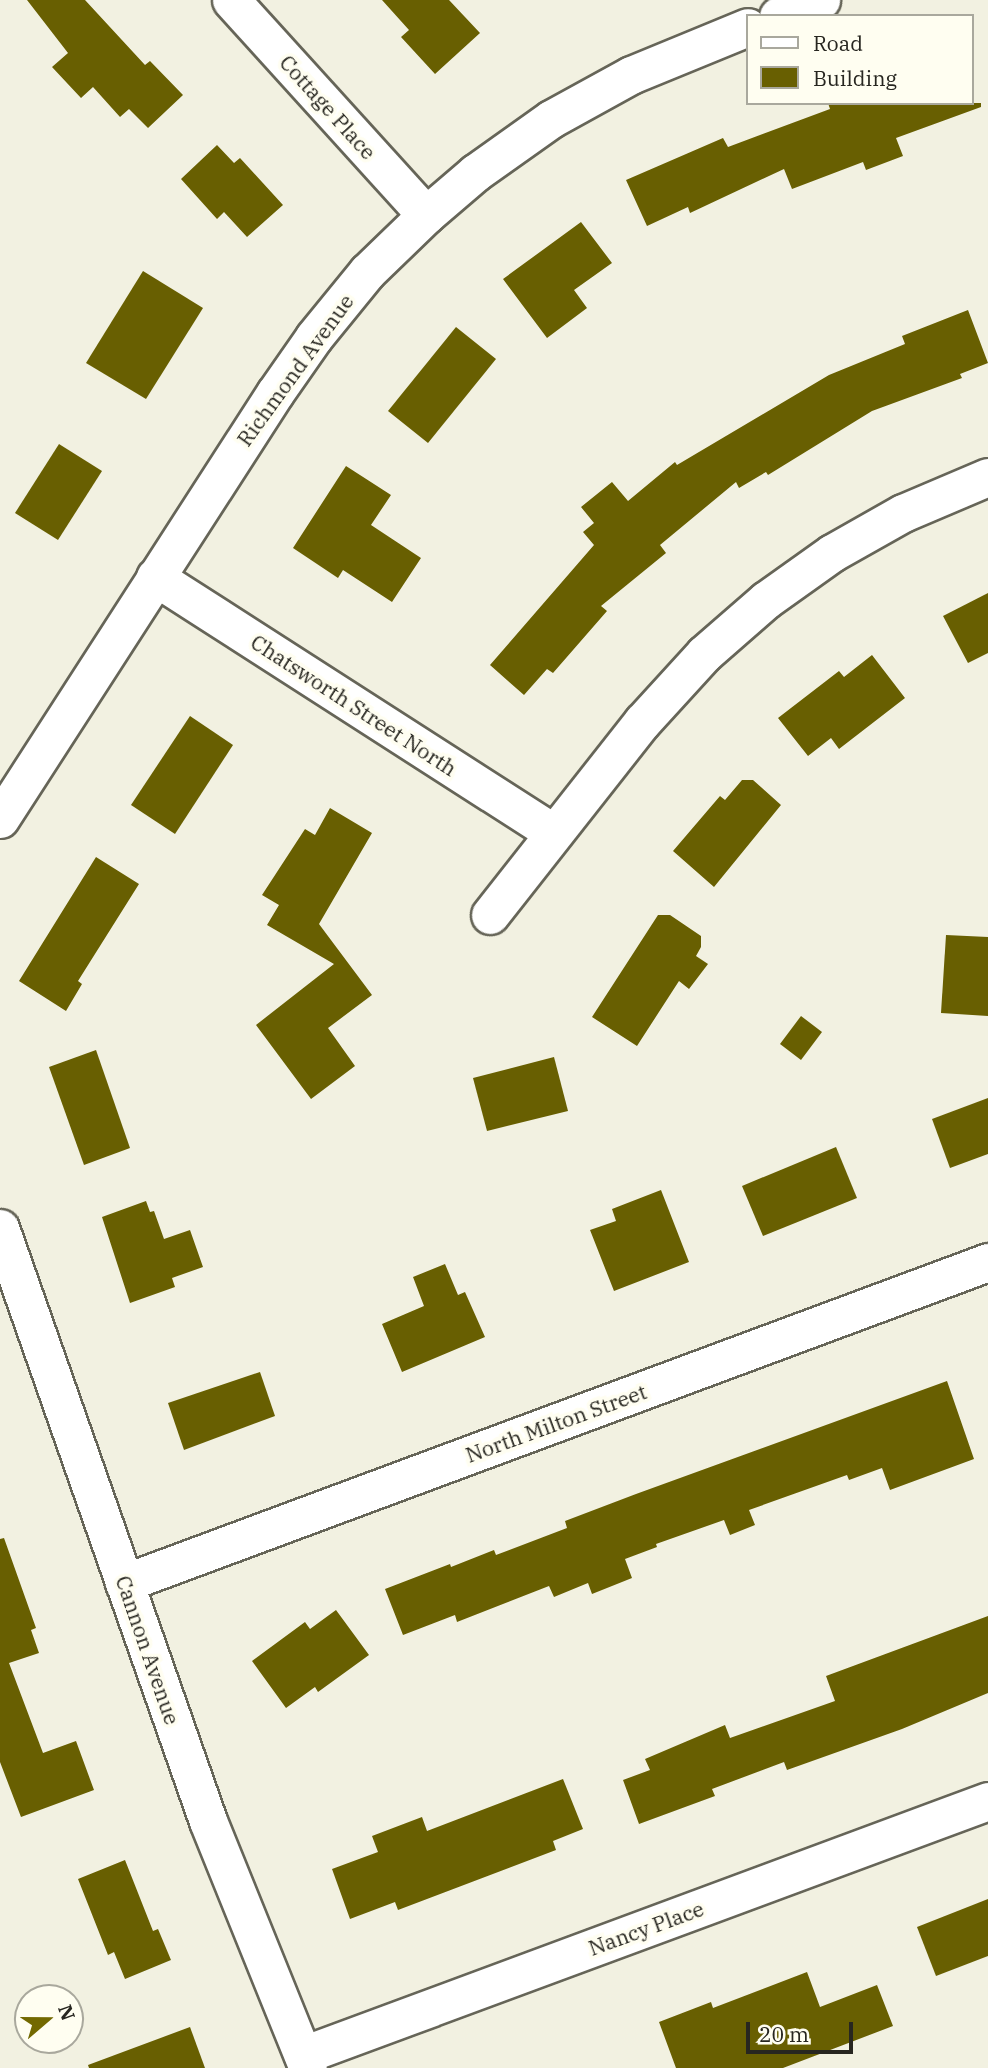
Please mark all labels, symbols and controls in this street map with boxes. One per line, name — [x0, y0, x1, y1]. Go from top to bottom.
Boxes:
legend — [746, 14, 974, 105]
text: Road — [813, 29, 863, 57]
street label: Cottage Place — [275, 50, 381, 164]
text: Building — [813, 64, 897, 92]
street label: Richmond Avenue — [231, 289, 359, 451]
street label: Chatsworth Street North — [246, 629, 462, 781]
street label: North Milton Street — [462, 1379, 650, 1467]
street label: Cannon Avenue — [111, 1572, 185, 1728]
street label: Nancy Place — [585, 1895, 707, 1961]
north arrow — [14, 1984, 84, 2054]
text: N — [53, 2001, 81, 2024]
scale bar — [750, 2008, 857, 2052]
text: 20 m — [759, 2020, 809, 2048]

